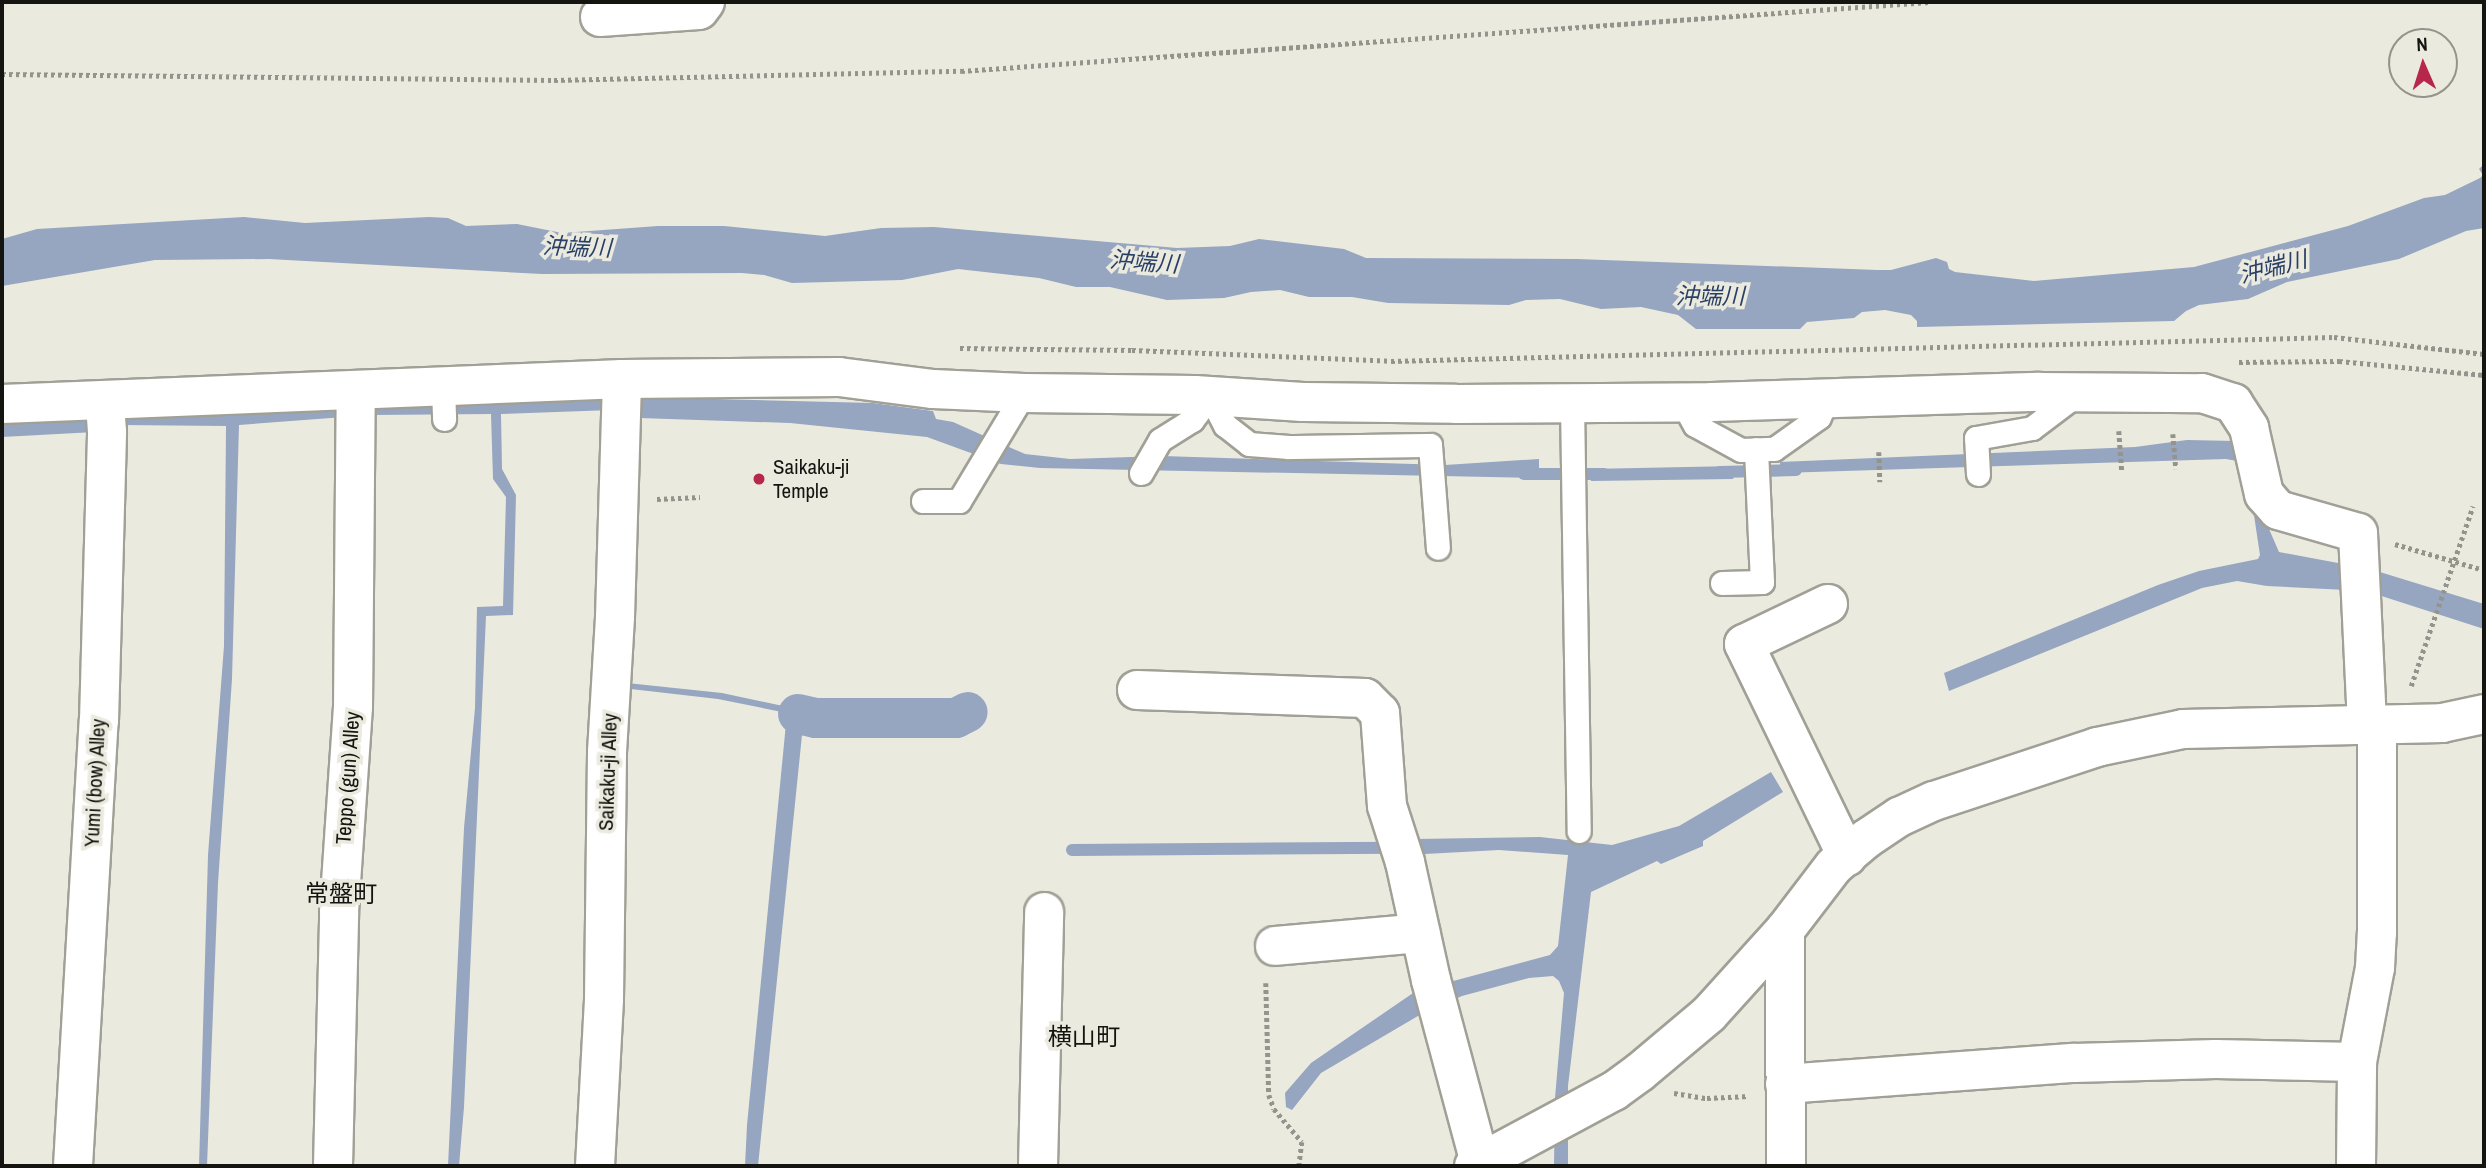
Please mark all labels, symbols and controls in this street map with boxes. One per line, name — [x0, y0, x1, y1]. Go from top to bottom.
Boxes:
north arrow — [2388, 28, 2458, 98]
text: N — [2416, 31, 2428, 57]
water label: 沖端川 — [542, 232, 612, 262]
water label: 沖端川 — [2236, 245, 2310, 289]
water label: 沖端川 — [1109, 246, 1179, 278]
water label: 沖端川 — [1676, 282, 1744, 310]
place label: Saikaku-ji Temple — [773, 454, 850, 504]
marker: Saikaku-ji Temple — [751, 471, 767, 487]
street label: Teppo (gun) Alley — [331, 710, 365, 846]
street label: Saikaku-ji Alley — [593, 712, 623, 832]
street label: Yumi (bow) Alley — [79, 718, 111, 848]
district label: 常盤町 — [305, 880, 377, 908]
district label: 横山町 — [1048, 1023, 1120, 1051]

